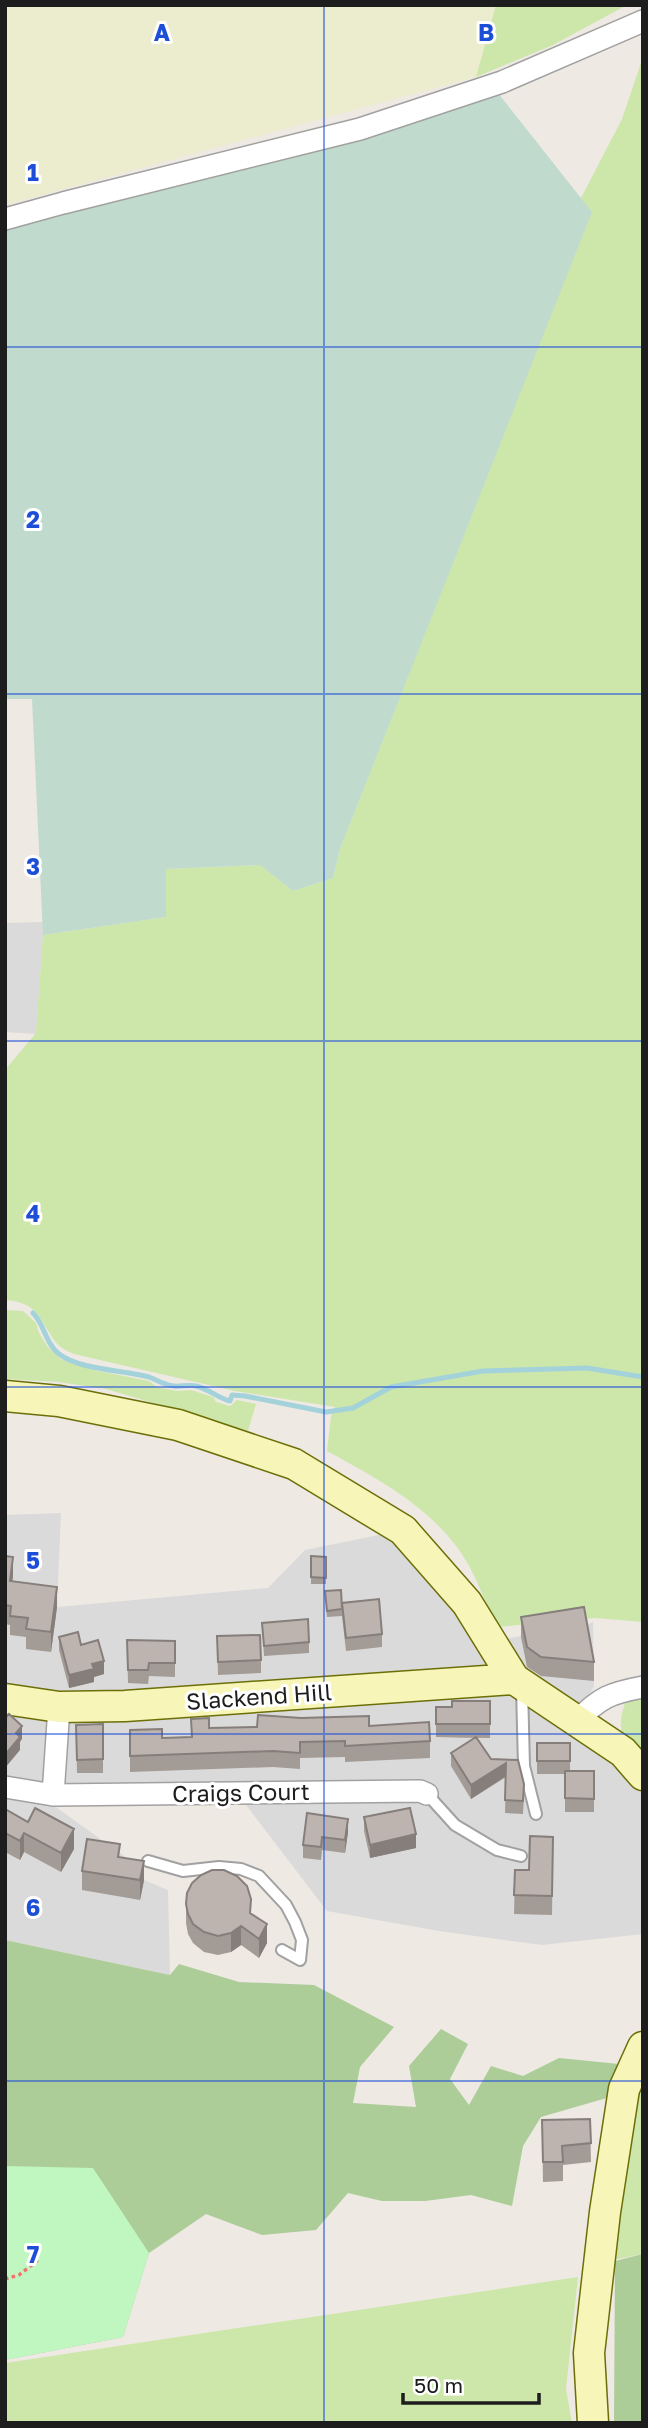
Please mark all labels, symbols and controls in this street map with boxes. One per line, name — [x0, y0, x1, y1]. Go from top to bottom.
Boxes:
text: A — [154, 18, 171, 46]
text: B — [478, 18, 494, 46]
text: 1 — [27, 158, 39, 186]
text: 2 — [26, 505, 40, 533]
text: 3 — [26, 852, 40, 880]
text: 4 — [26, 1199, 40, 1227]
text: 5 — [26, 1546, 40, 1574]
street label: Slackend Hill — [185, 1677, 333, 1715]
street label: Craigs Court — [172, 1777, 310, 1807]
text: 6 — [26, 1893, 40, 1921]
text: 7 — [27, 2240, 39, 2268]
scale bar — [403, 2362, 540, 2406]
text: 50 m — [414, 2372, 463, 2398]

